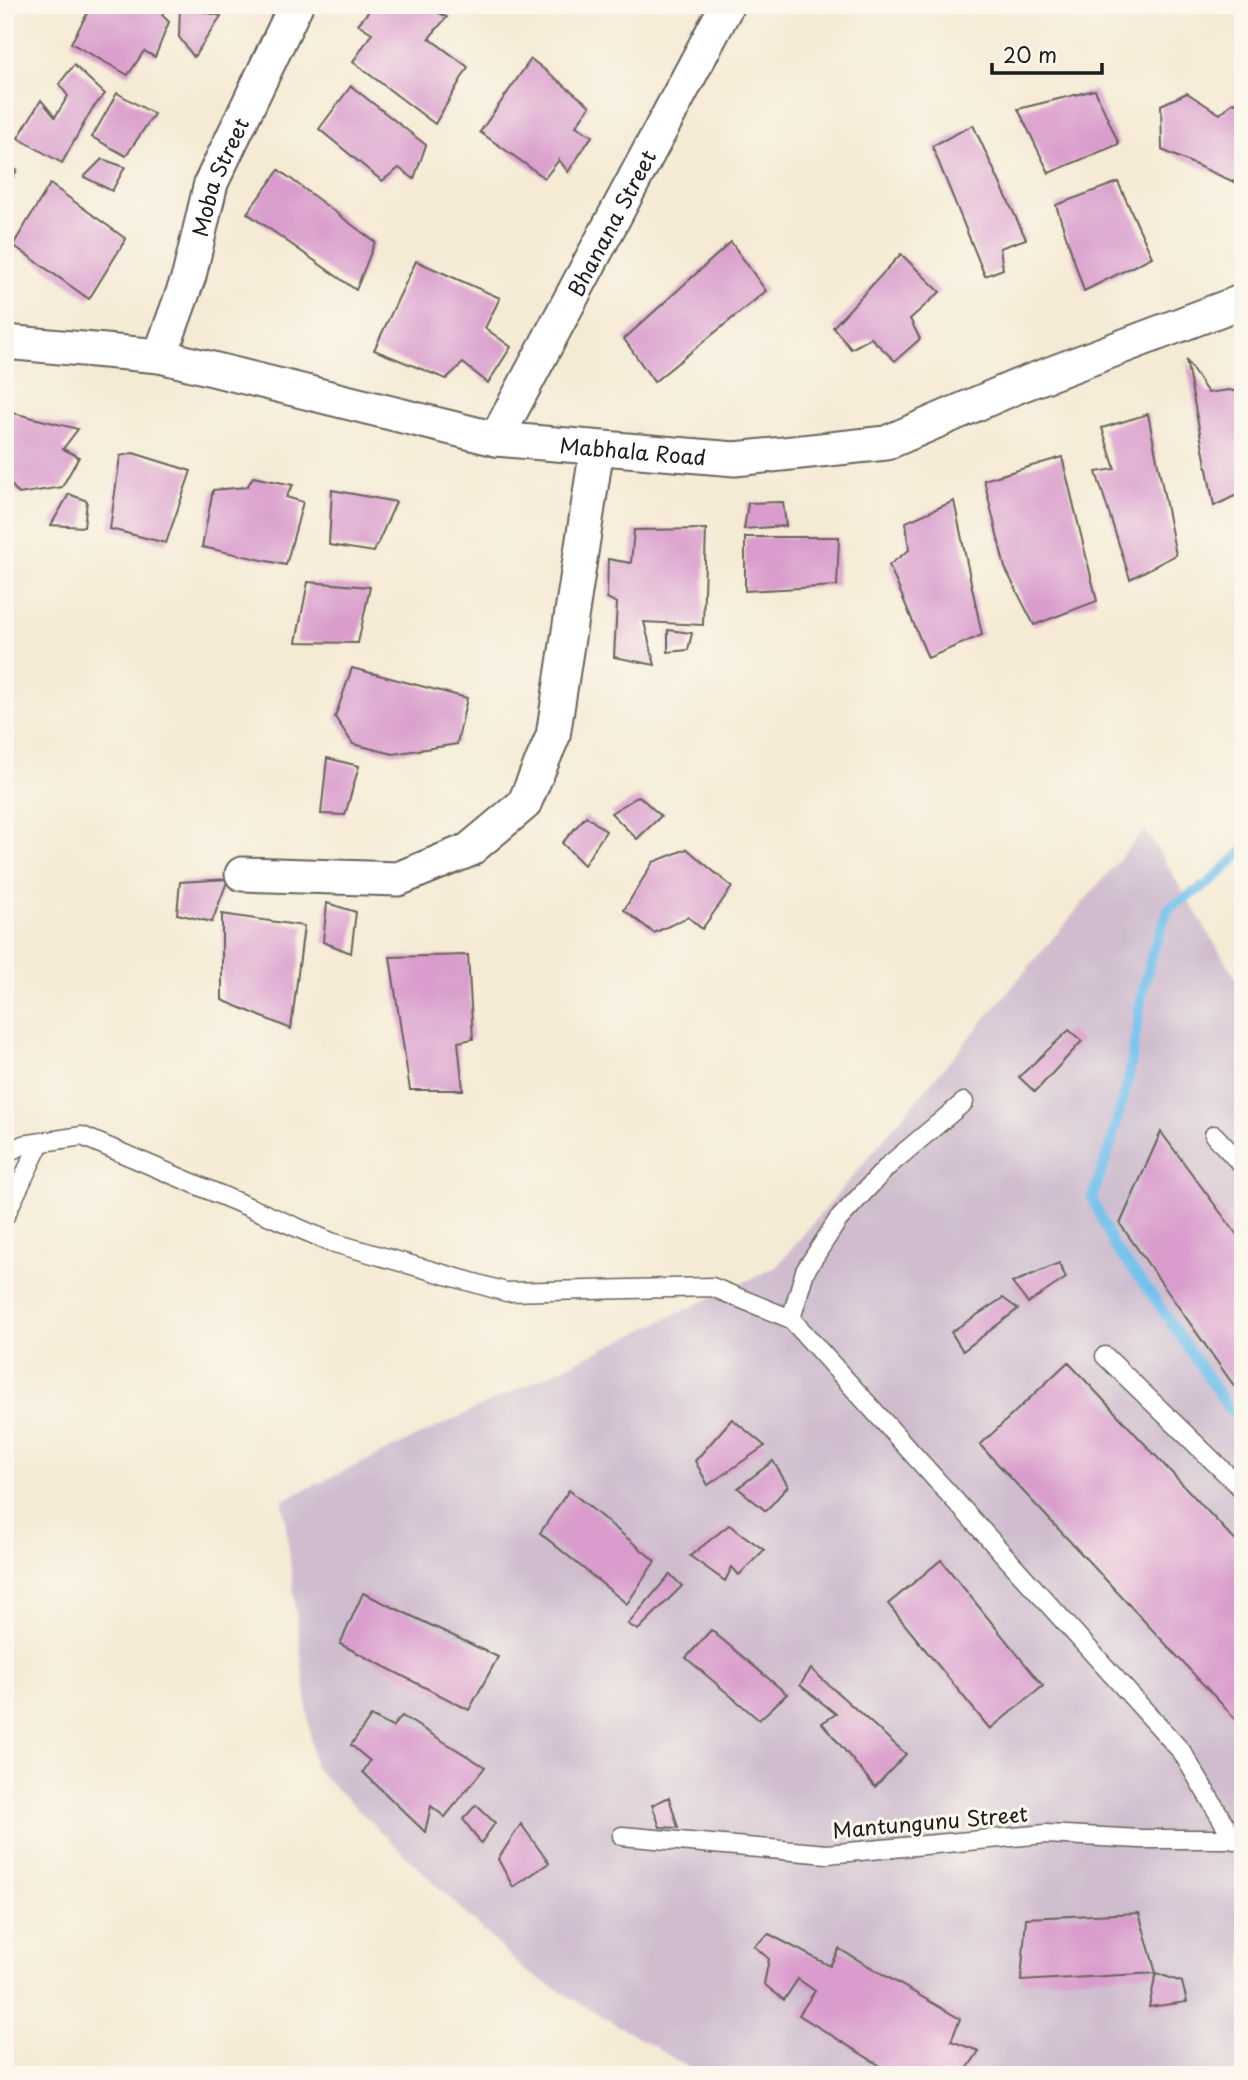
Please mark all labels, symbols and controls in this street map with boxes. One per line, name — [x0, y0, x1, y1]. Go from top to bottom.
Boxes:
scale bar — [992, 32, 1103, 76]
text: 20 m — [1003, 38, 1057, 70]
street label: Moba Street — [183, 112, 256, 240]
street label: Bhanana Street — [559, 144, 663, 302]
street label: Mabhala Road — [558, 428, 707, 473]
street label: Mantungunu Street — [831, 1797, 1029, 1845]

